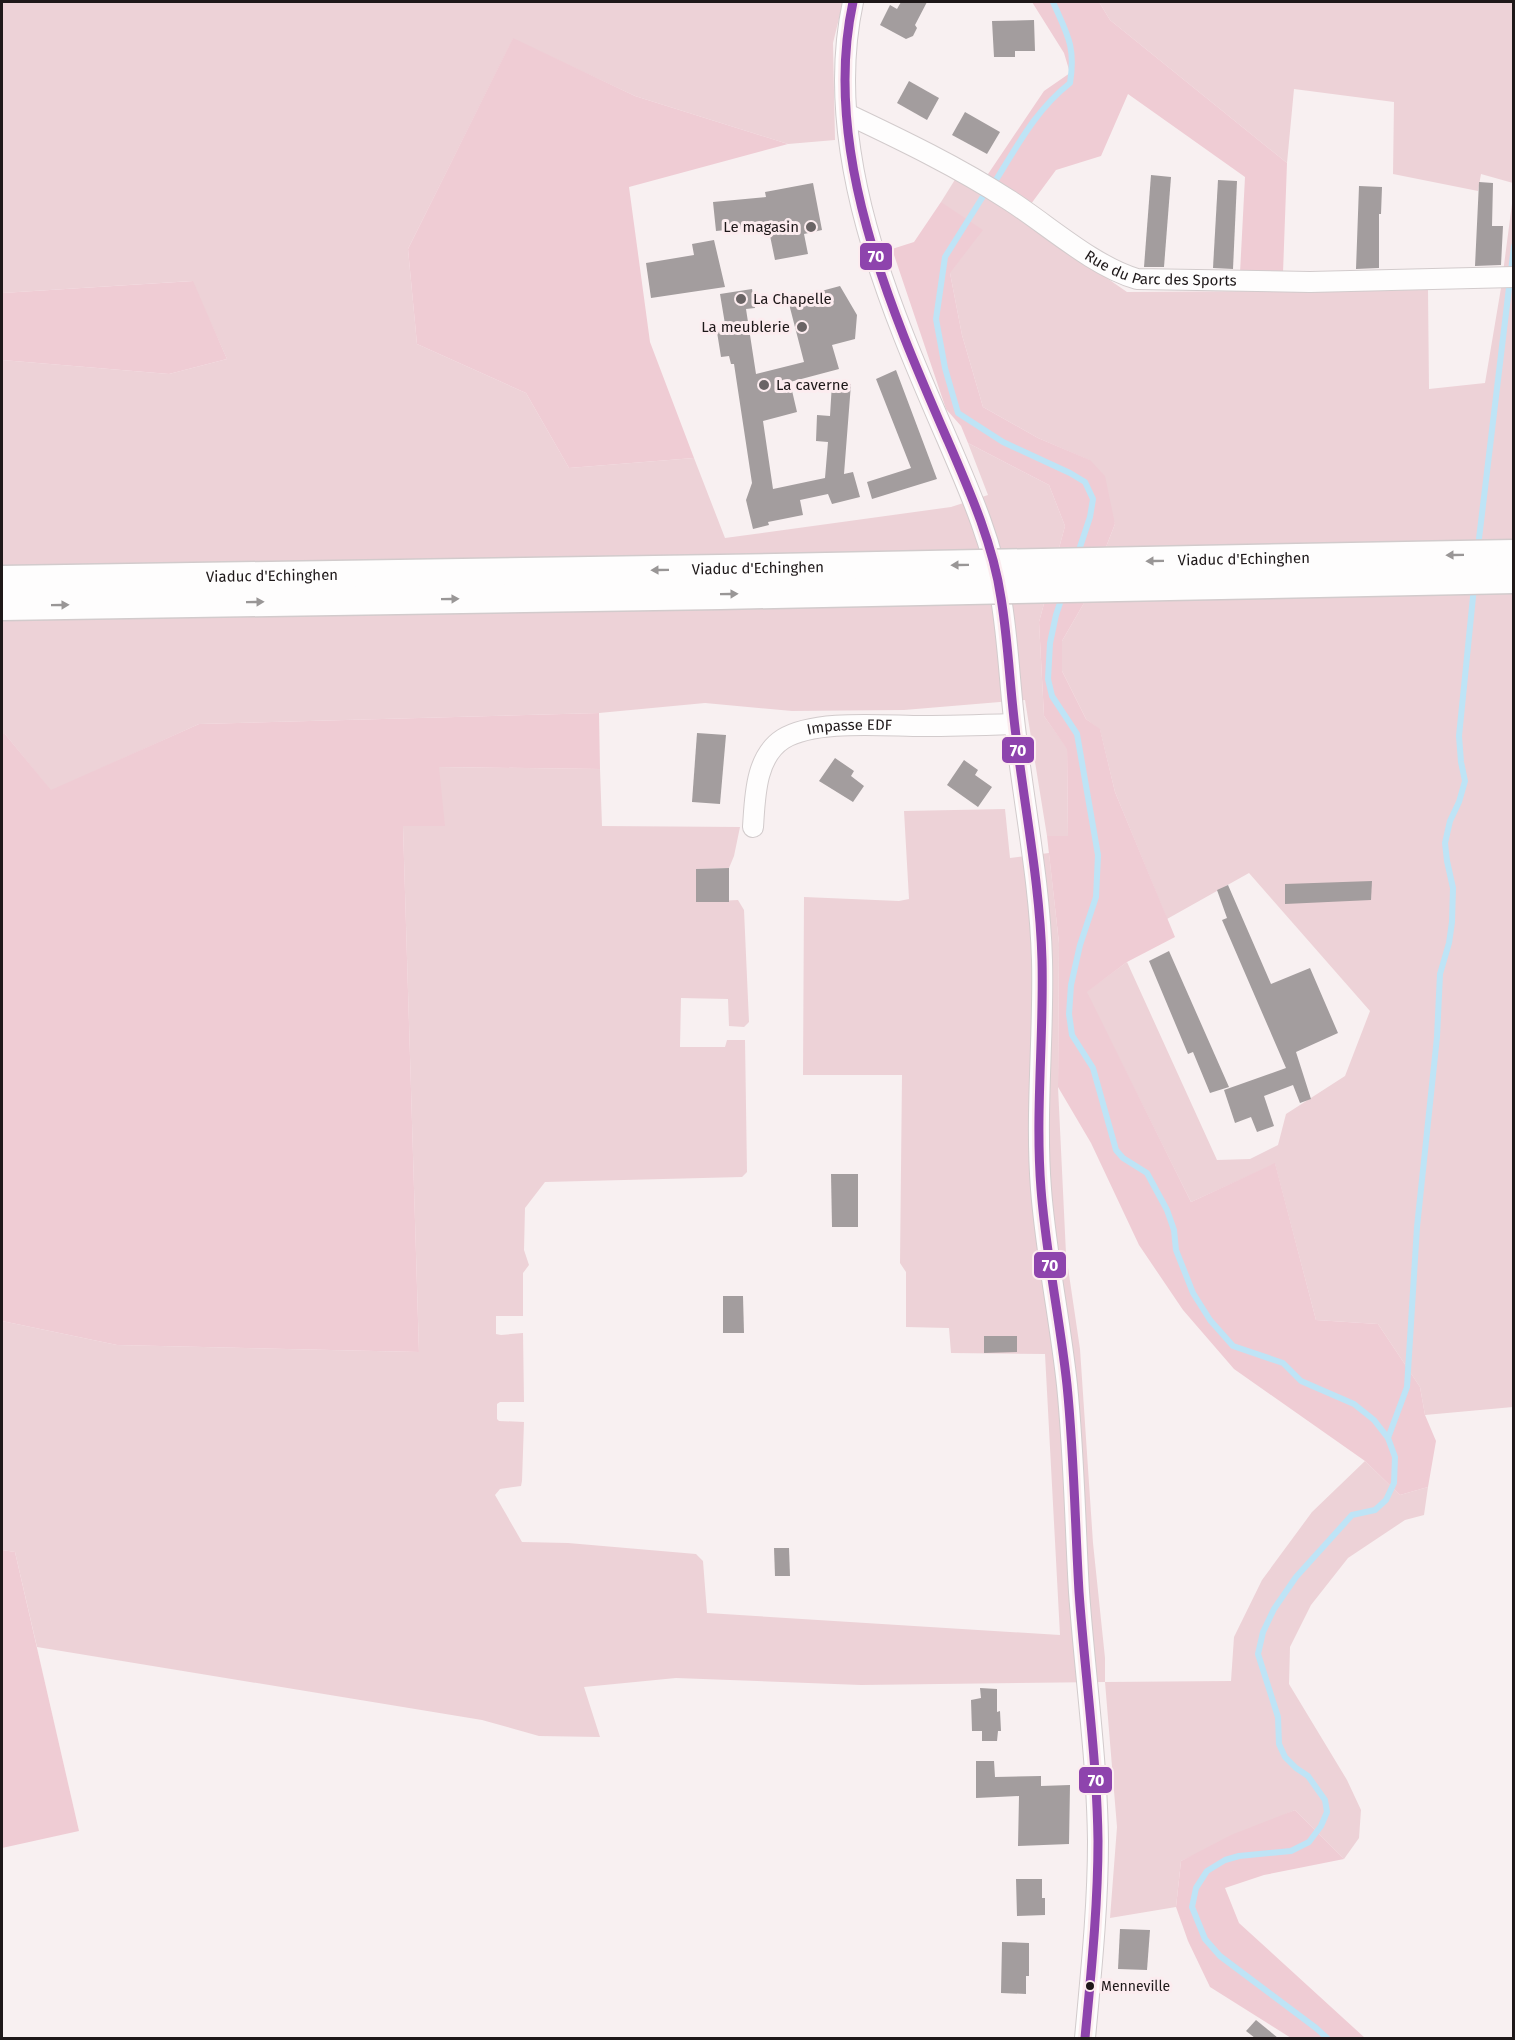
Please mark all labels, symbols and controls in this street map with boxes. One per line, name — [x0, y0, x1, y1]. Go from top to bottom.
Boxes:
place label: Le magasin — [723, 218, 799, 236]
marker: Le magasin — [804, 220, 818, 234]
line badge: 70 — [859, 242, 893, 271]
street label: Rue du Parc des Sports — [1081, 246, 1237, 290]
text: 70 — [868, 247, 884, 266]
place label: La Chapelle — [753, 290, 832, 308]
marker: La Chapelle — [734, 292, 748, 306]
place label: La meublerie — [701, 318, 790, 336]
marker: La meublerie — [795, 320, 809, 334]
place label: La caverne — [776, 376, 849, 394]
marker: La caverne — [757, 378, 771, 392]
street label: Viaduc d'Echinghen — [1178, 549, 1310, 569]
one-way arrow — [1446, 550, 1465, 560]
one-way arrow — [1146, 556, 1165, 566]
street label: Viaduc d'Echinghen — [692, 558, 824, 578]
one-way arrow — [951, 560, 970, 570]
one-way arrow — [651, 565, 670, 575]
street label: Viaduc d'Echinghen — [206, 566, 338, 586]
one-way arrow — [719, 590, 738, 599]
one-way arrow — [440, 594, 459, 604]
one-way arrow — [245, 597, 264, 607]
one-way arrow — [50, 600, 69, 610]
street label: Impasse EDF — [805, 716, 892, 739]
line badge: 70 — [1001, 736, 1035, 764]
text: 70 — [1010, 741, 1026, 760]
line badge: 70 — [1033, 1251, 1067, 1279]
text: 70 — [1042, 1256, 1058, 1275]
line badge: 70 — [1078, 1766, 1113, 1794]
text: 70 — [1088, 1771, 1104, 1790]
place label: Menneville — [1101, 1978, 1170, 1995]
marker: Menneville — [1084, 1980, 1096, 1992]

